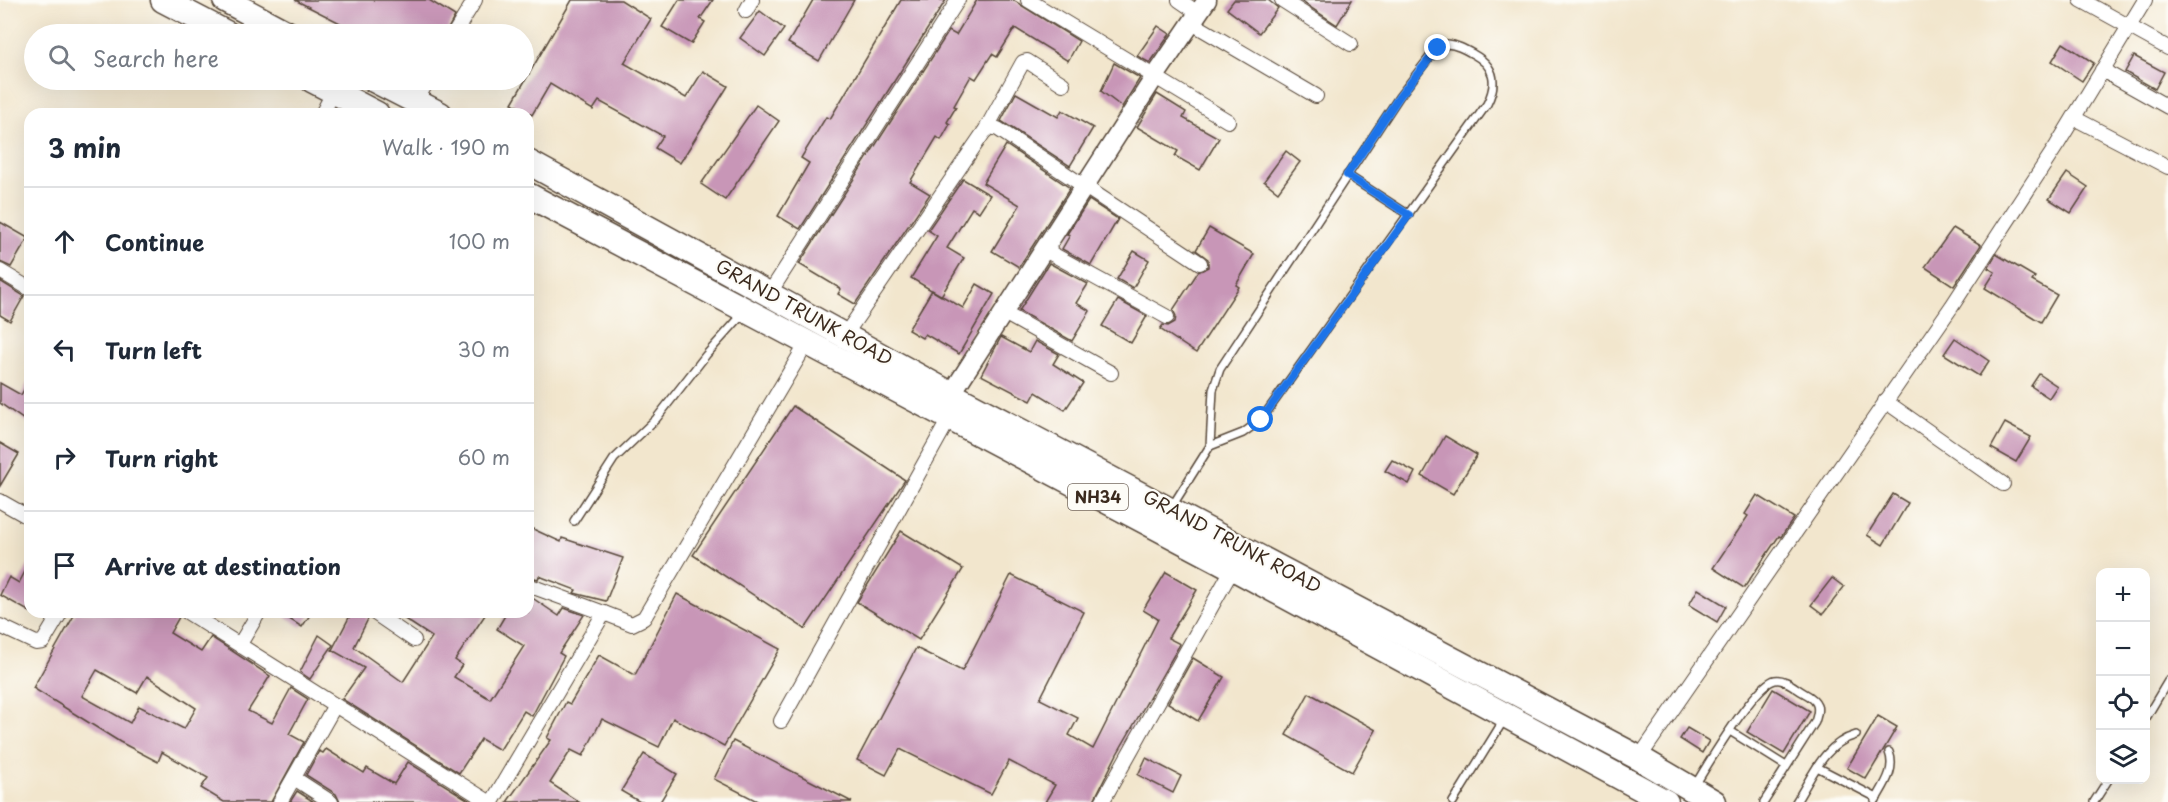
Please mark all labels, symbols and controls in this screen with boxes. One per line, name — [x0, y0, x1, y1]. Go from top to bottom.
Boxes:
search box — [24, 24, 534, 90]
route end — [1424, 34, 1450, 60]
icon: search — [45, 41, 78, 74]
text: Search here — [93, 41, 219, 74]
text: 3 min — [48, 128, 121, 167]
text: Walk · 190 m — [382, 132, 510, 162]
icon: ahead — [48, 225, 81, 258]
text: Continue — [105, 225, 204, 258]
text: 100 m — [449, 226, 510, 256]
street label: GRAND TRUNK ROAD — [711, 252, 898, 372]
icon: left — [48, 333, 81, 366]
text: Turn left — [105, 333, 202, 366]
text: 30 m — [457, 334, 510, 364]
route start — [1247, 406, 1273, 432]
icon: right — [48, 441, 81, 474]
text: Turn right — [105, 441, 218, 474]
text: 60 m — [458, 442, 510, 472]
street label: GRAND TRUNK ROAD — [1139, 482, 1327, 599]
road number: NH34 — [1068, 484, 1128, 510]
icon: arrive — [48, 549, 81, 582]
text: Arrive at destination — [105, 549, 341, 582]
map controls — [2096, 568, 2150, 784]
button: + — [2096, 568, 2150, 622]
button: − — [2096, 622, 2150, 676]
button: locate — [2096, 676, 2150, 730]
button: layers — [2096, 730, 2150, 784]

